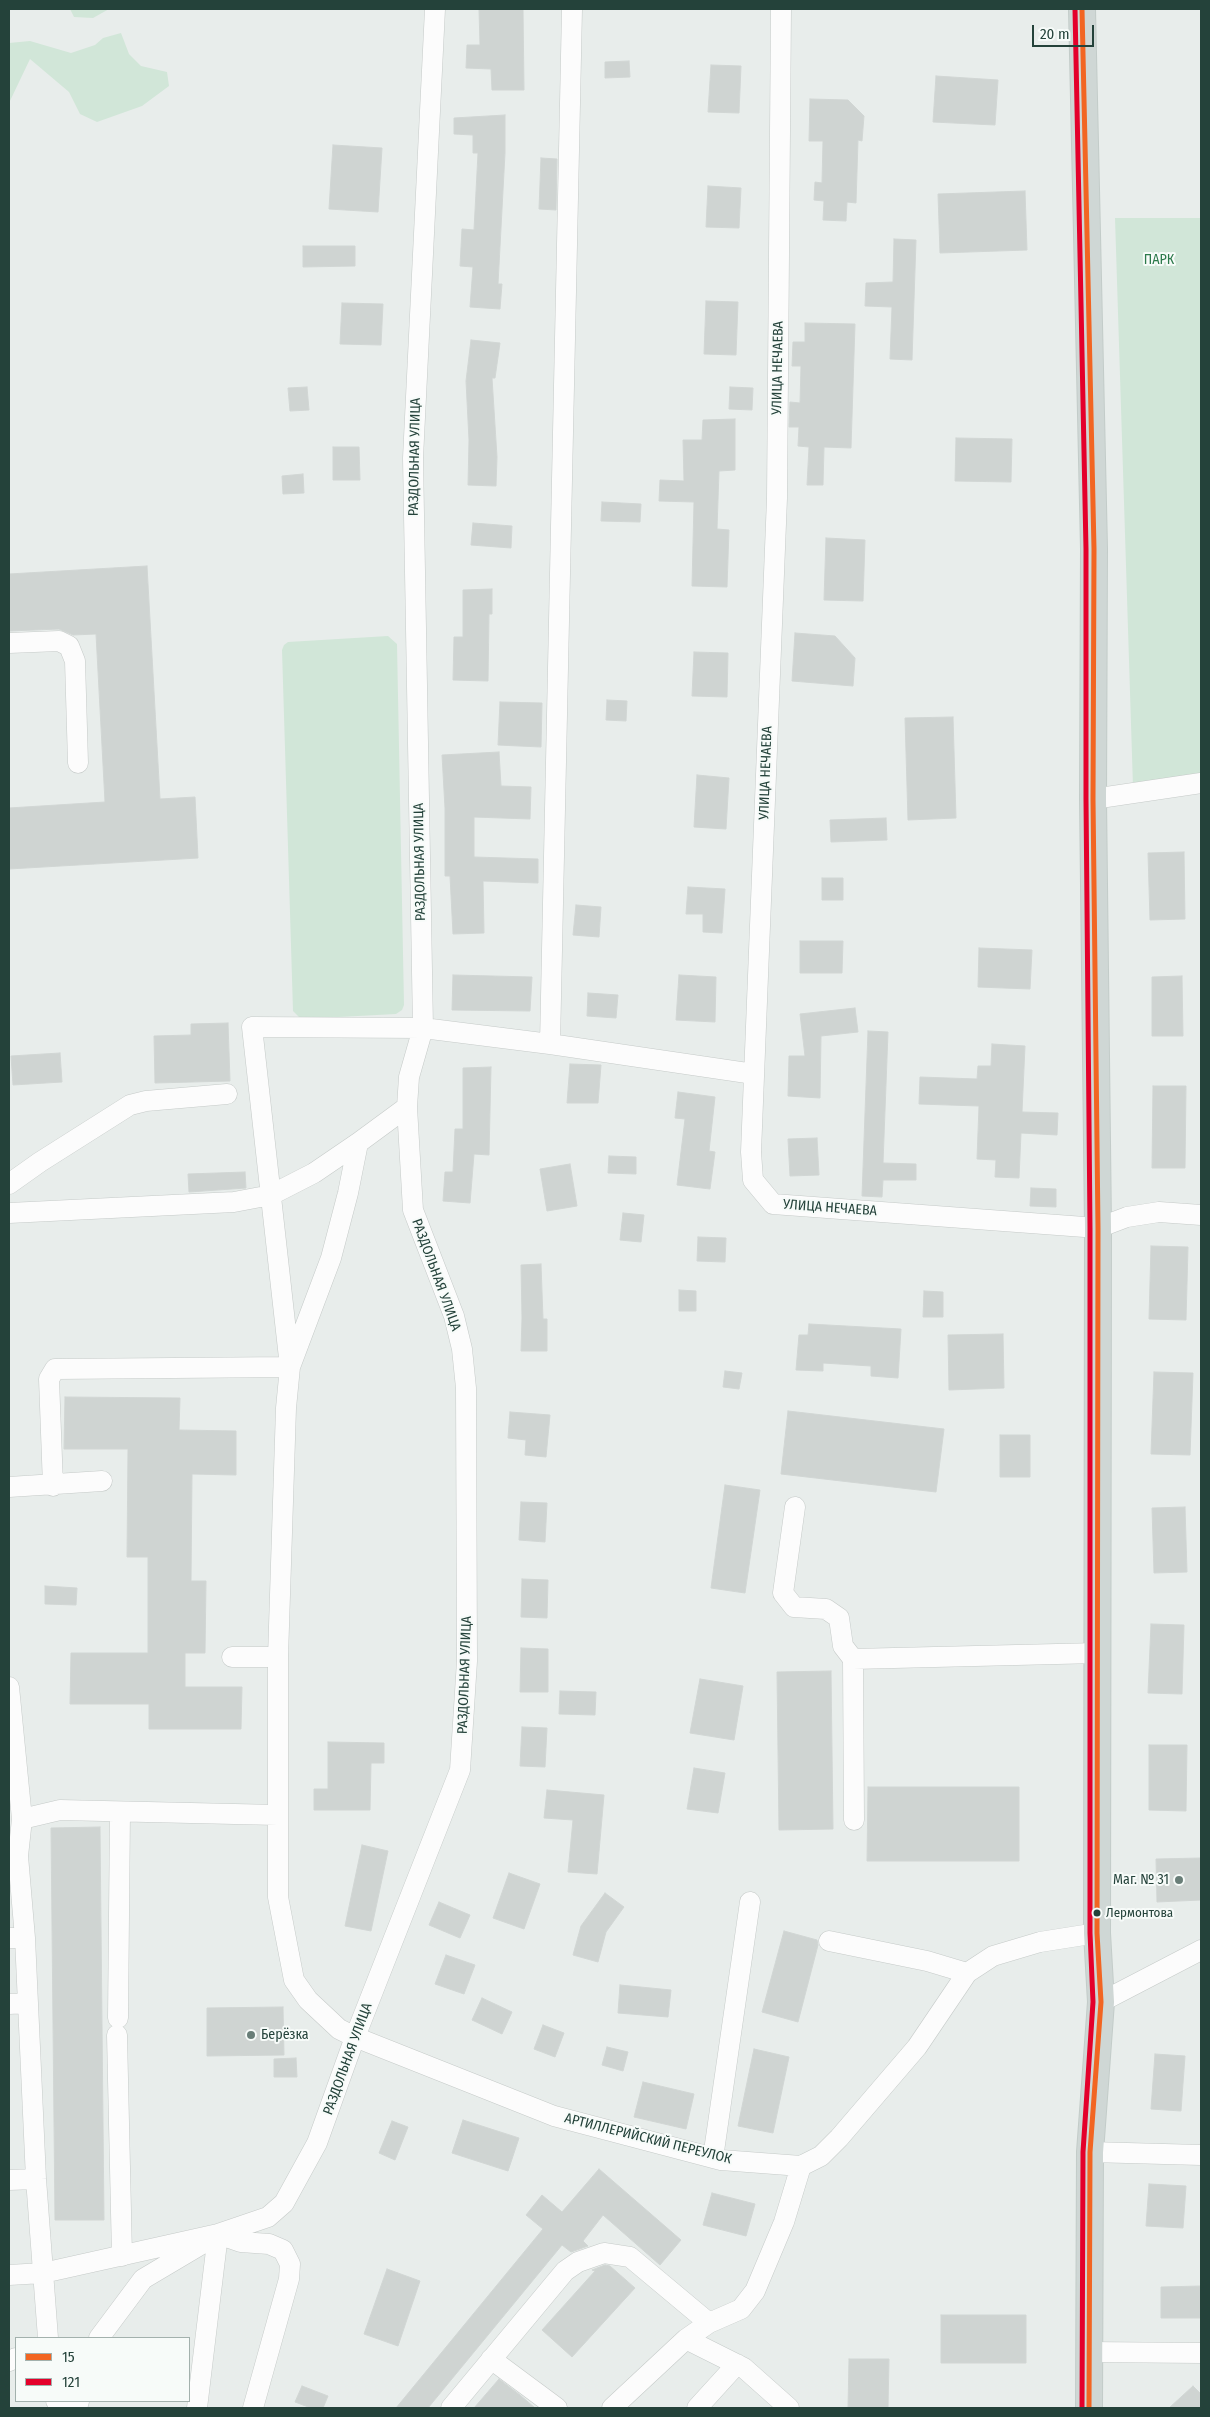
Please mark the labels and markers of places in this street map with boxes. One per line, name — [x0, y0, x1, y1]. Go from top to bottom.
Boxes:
place label: Маг. № 31 — [1113, 1872, 1169, 1888]
marker: Маг. № 31 — [1173, 1874, 1185, 1886]
place label: Лермонтова — [1106, 1905, 1173, 1921]
marker: Лермонтова — [1092, 1908, 1102, 1918]
place label: Берёзка — [261, 2027, 309, 2043]
marker: Берёзка — [245, 2029, 257, 2041]

